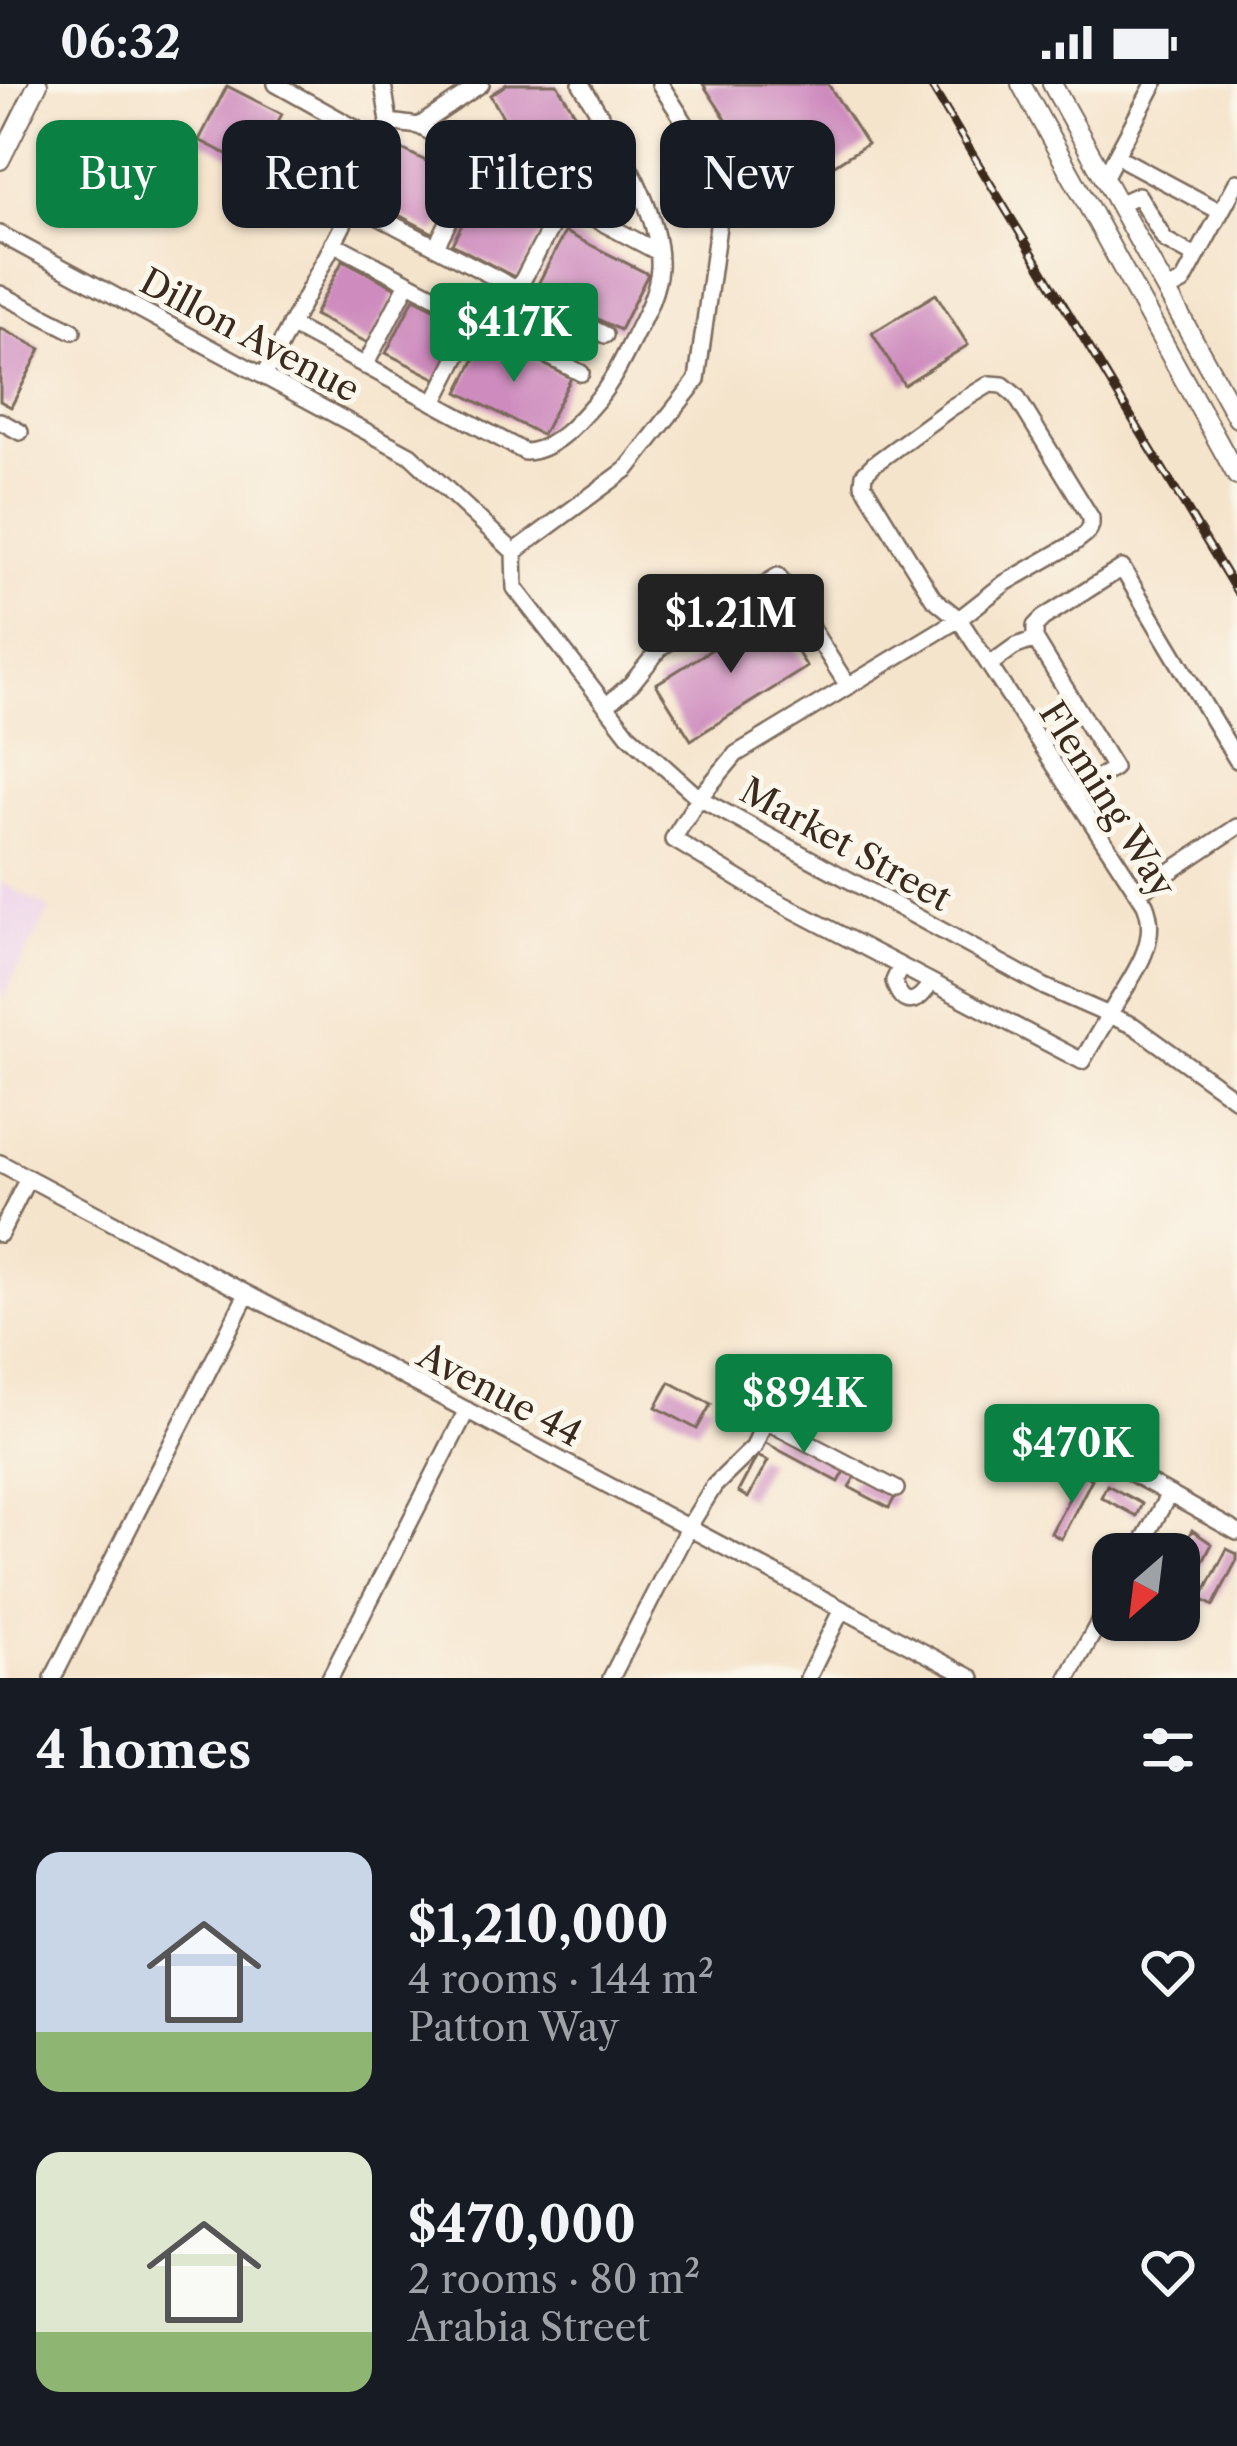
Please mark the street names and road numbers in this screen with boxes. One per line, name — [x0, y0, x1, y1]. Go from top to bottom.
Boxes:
street label: Dillon Avenue — [133, 259, 367, 411]
street label: Fleming Way — [1030, 693, 1186, 906]
street label: Market Street — [733, 768, 959, 920]
street label: Avenue 44 — [410, 1332, 589, 1455]

